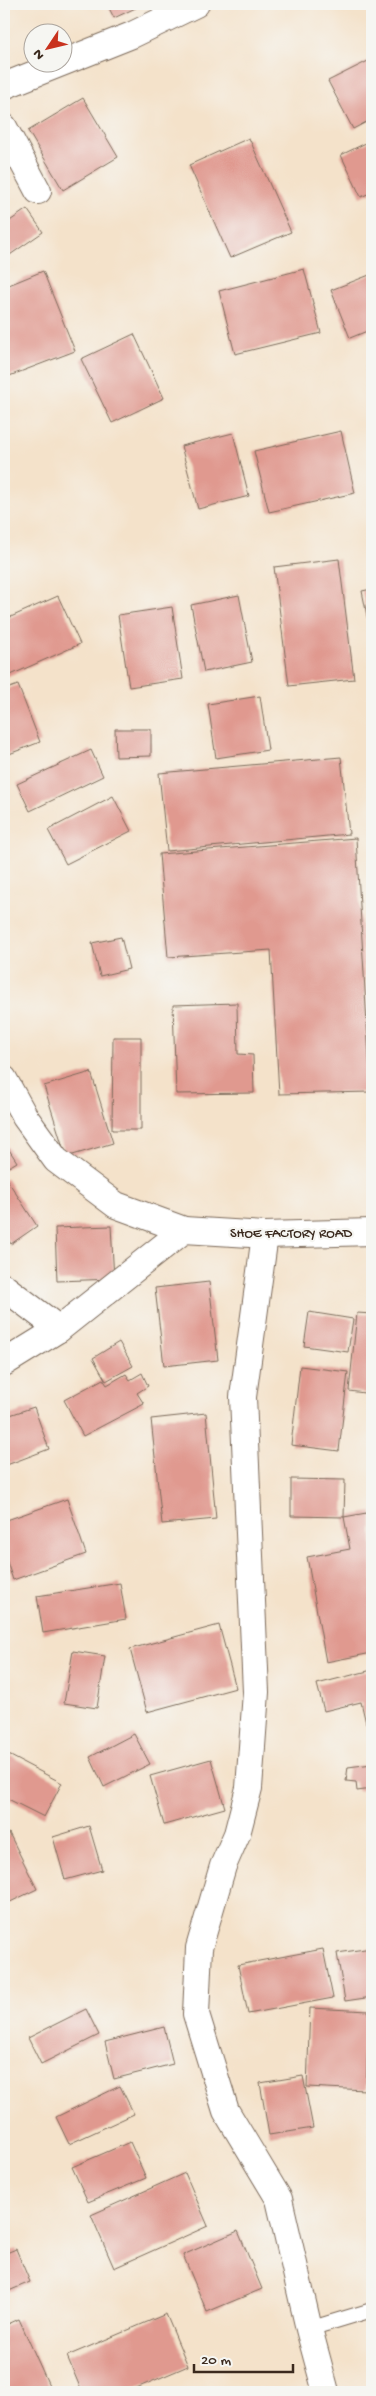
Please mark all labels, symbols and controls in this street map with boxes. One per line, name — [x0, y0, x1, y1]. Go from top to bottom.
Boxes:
north arrow — [22, 22, 72, 72]
text: N — [30, 45, 49, 63]
street label: SHOE FACTORY ROAD — [230, 1226, 353, 1243]
scale bar — [194, 2341, 292, 2373]
text: 20 m — [201, 2352, 231, 2370]

